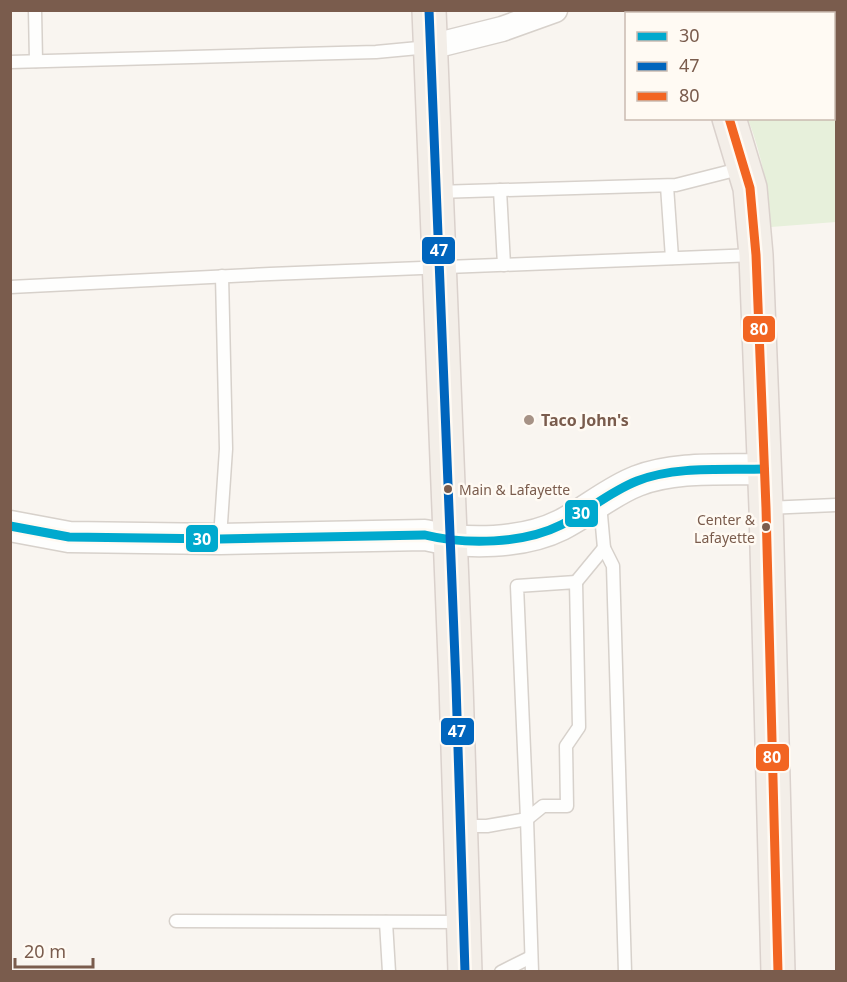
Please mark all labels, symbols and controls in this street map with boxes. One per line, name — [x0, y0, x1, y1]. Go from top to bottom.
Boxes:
legend — [625, 12, 835, 120]
text: 30 — [679, 23, 700, 47]
text: 47 — [679, 53, 700, 77]
text: 80 — [679, 83, 700, 107]
line badge: 47 — [421, 236, 456, 265]
text: 47 — [430, 239, 448, 261]
line badge: 80 — [742, 315, 776, 343]
text: 80 — [750, 318, 768, 340]
place label: Taco John's — [541, 409, 629, 431]
marker: Taco John's — [522, 413, 536, 427]
place label: Main & Lafayette — [459, 480, 570, 499]
marker: Main & Lafayette — [442, 483, 454, 495]
line badge: 30 — [564, 499, 599, 528]
text: 30 — [572, 502, 590, 524]
place label: Center & Lafayette — [694, 510, 756, 547]
marker: Center & Lafayette — [760, 521, 772, 533]
line badge: 30 — [185, 524, 219, 553]
text: 30 — [193, 528, 211, 550]
line badge: 47 — [440, 717, 475, 746]
text: 47 — [448, 720, 466, 742]
line badge: 80 — [755, 743, 790, 772]
text: 80 — [763, 746, 781, 768]
scale bar — [15, 931, 93, 969]
text: 20 m — [24, 939, 66, 963]

